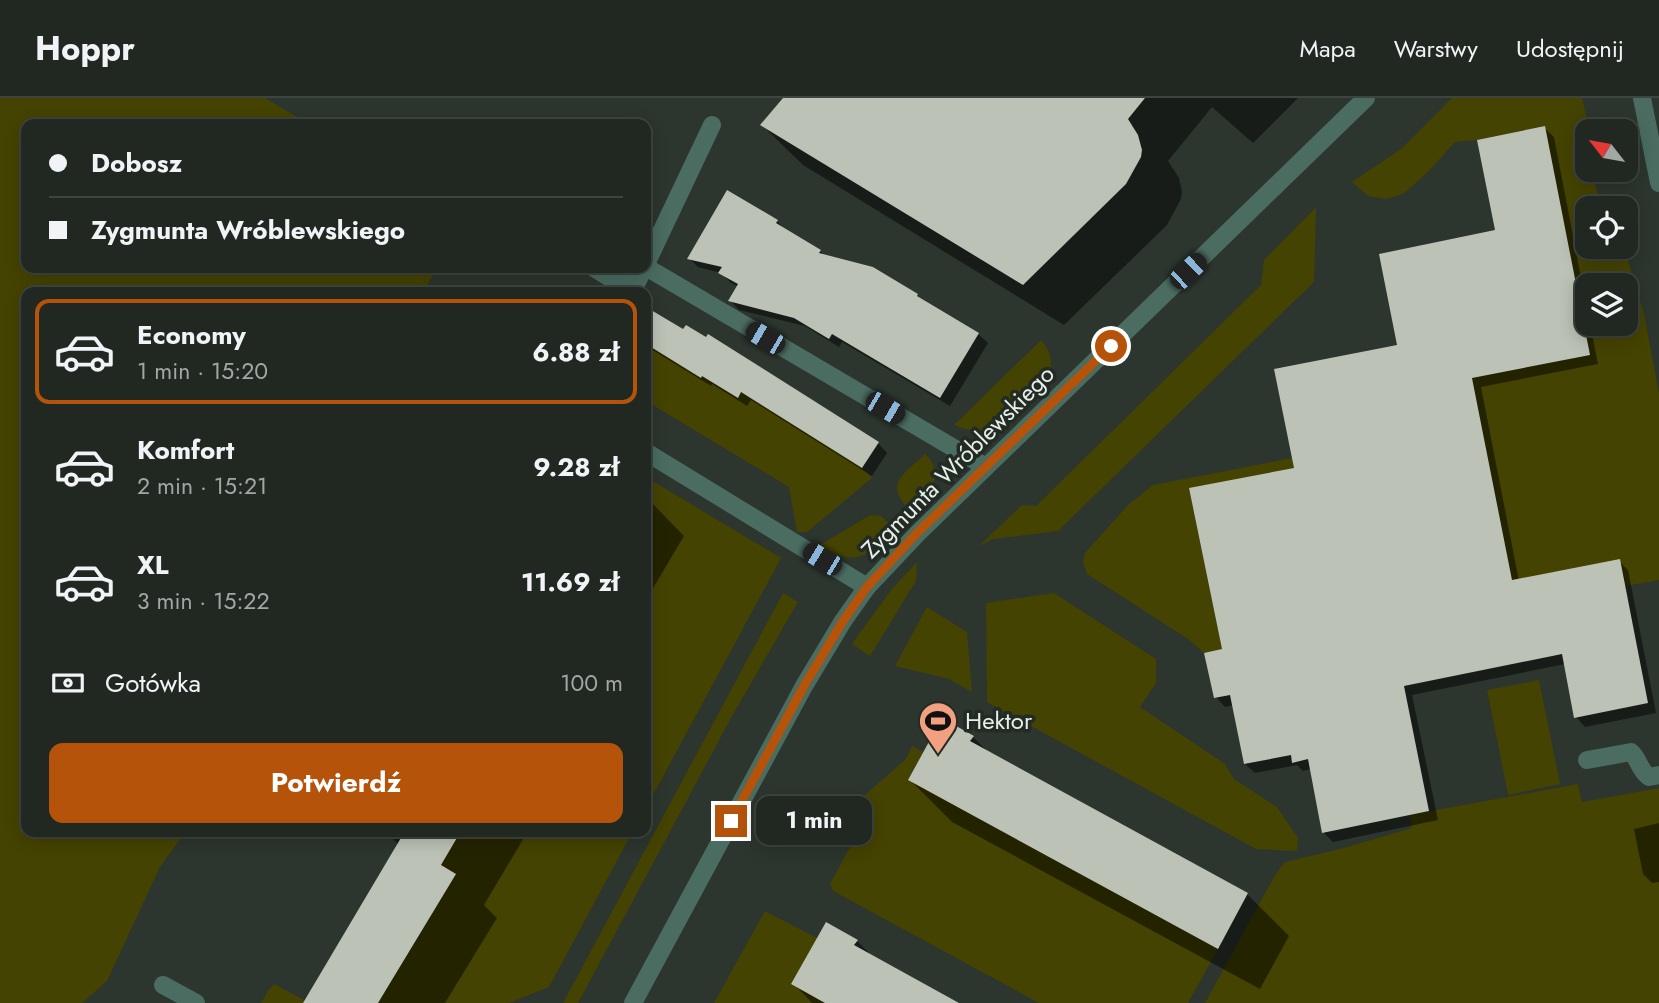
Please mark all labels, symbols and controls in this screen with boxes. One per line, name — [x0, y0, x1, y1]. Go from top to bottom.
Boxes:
text: Hoppr — [35, 25, 135, 72]
text: Mapa — [1299, 31, 1356, 66]
text: Warstwy — [1394, 31, 1478, 66]
text: Udostępnij — [1516, 31, 1624, 66]
north arrow — [1575, 119, 1638, 182]
map controls — [1575, 119, 1638, 336]
text: Dobosz — [91, 144, 182, 182]
button: locate — [1575, 196, 1638, 259]
text: Zygmunta Wróblewskiego — [91, 211, 405, 249]
car — [1166, 249, 1211, 293]
button: layers — [1575, 273, 1638, 336]
text: Economy — [137, 316, 246, 354]
car — [742, 318, 789, 358]
icon: car — [53, 320, 116, 383]
route start — [1095, 330, 1127, 362]
text: 6.88 zł — [532, 333, 619, 371]
text: 1 min · 15:20 — [137, 354, 268, 388]
street label: Zygmunta Wróblewskiego — [853, 357, 1062, 566]
car — [862, 388, 909, 428]
text: Komfort — [137, 431, 234, 469]
icon: car — [53, 435, 116, 498]
text: 9.28 zł — [533, 448, 619, 486]
text: 2 min · 15:21 — [137, 469, 267, 503]
car — [799, 539, 846, 579]
text: XL — [137, 546, 169, 584]
icon: car — [53, 550, 116, 613]
text: 11.69 zł — [521, 563, 619, 601]
text: 3 min · 15:22 — [137, 584, 270, 618]
icon: cash — [49, 664, 87, 702]
text: Gotówka — [105, 664, 201, 702]
text: 100 m — [560, 666, 623, 700]
sports icon: Hektor — [917, 700, 959, 755]
place label: Hektor — [965, 703, 1033, 738]
button: Potwierdź — [49, 743, 623, 823]
callout: 1 min — [756, 796, 871, 846]
text: 1 min — [785, 803, 843, 837]
route end — [715, 805, 747, 837]

